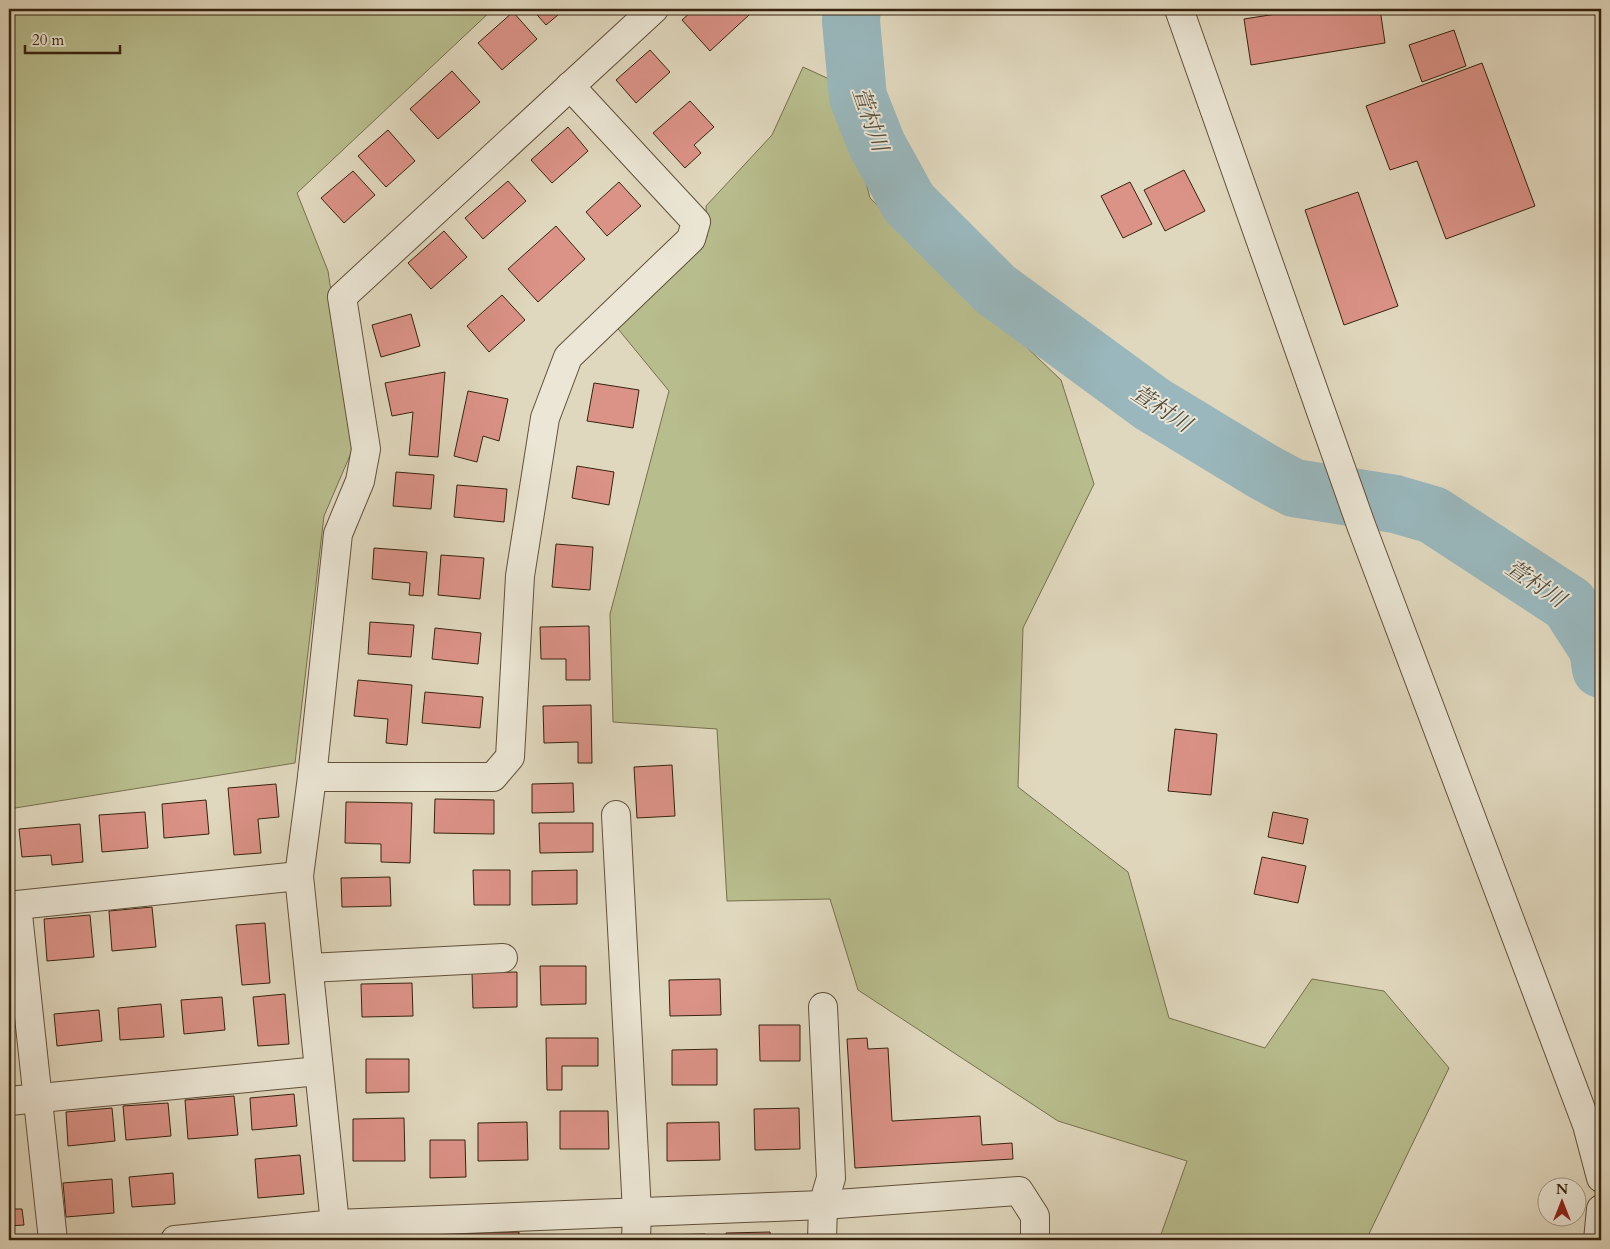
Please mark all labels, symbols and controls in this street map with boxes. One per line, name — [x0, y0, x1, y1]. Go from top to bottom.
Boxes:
scale bar — [25, 22, 120, 54]
text: 20 m — [32, 30, 64, 50]
water label: 萱村川 — [845, 83, 896, 157]
water label: 萱村川 — [1126, 378, 1199, 440]
water label: 萱村川 — [1500, 553, 1573, 616]
north arrow — [1538, 1176, 1588, 1226]
text: N — [1556, 1180, 1568, 1199]

